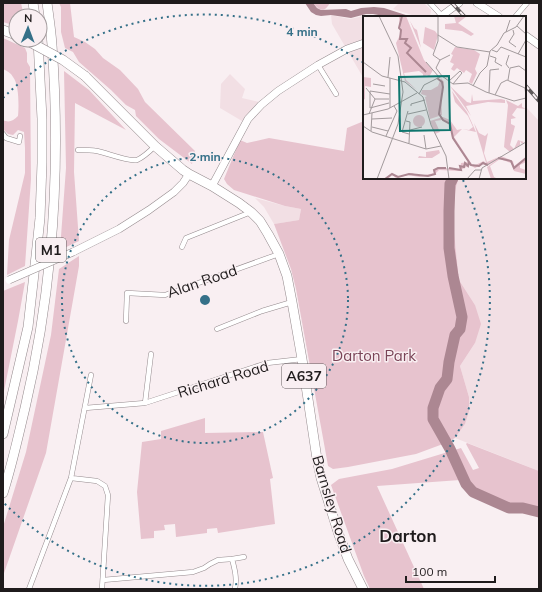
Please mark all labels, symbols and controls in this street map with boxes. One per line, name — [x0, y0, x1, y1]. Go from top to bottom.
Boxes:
north arrow — [8, 8, 48, 48]
text: N — [24, 11, 32, 25]
inset map — [363, 16, 526, 179]
text: 4 min — [286, 24, 318, 39]
text: 2 min — [189, 149, 221, 164]
road number: M1 — [36, 238, 66, 262]
street label: Alan Road — [164, 260, 240, 302]
centre of rings — [198, 293, 212, 307]
park label: Darton Park — [332, 346, 416, 365]
street label: Richard Road — [175, 356, 271, 402]
road number: A637 — [282, 364, 326, 388]
street label: Barnsley Road — [308, 453, 356, 555]
district label: Darton — [379, 525, 437, 546]
scale bar — [406, 558, 495, 584]
text: 100 m — [412, 564, 447, 579]

